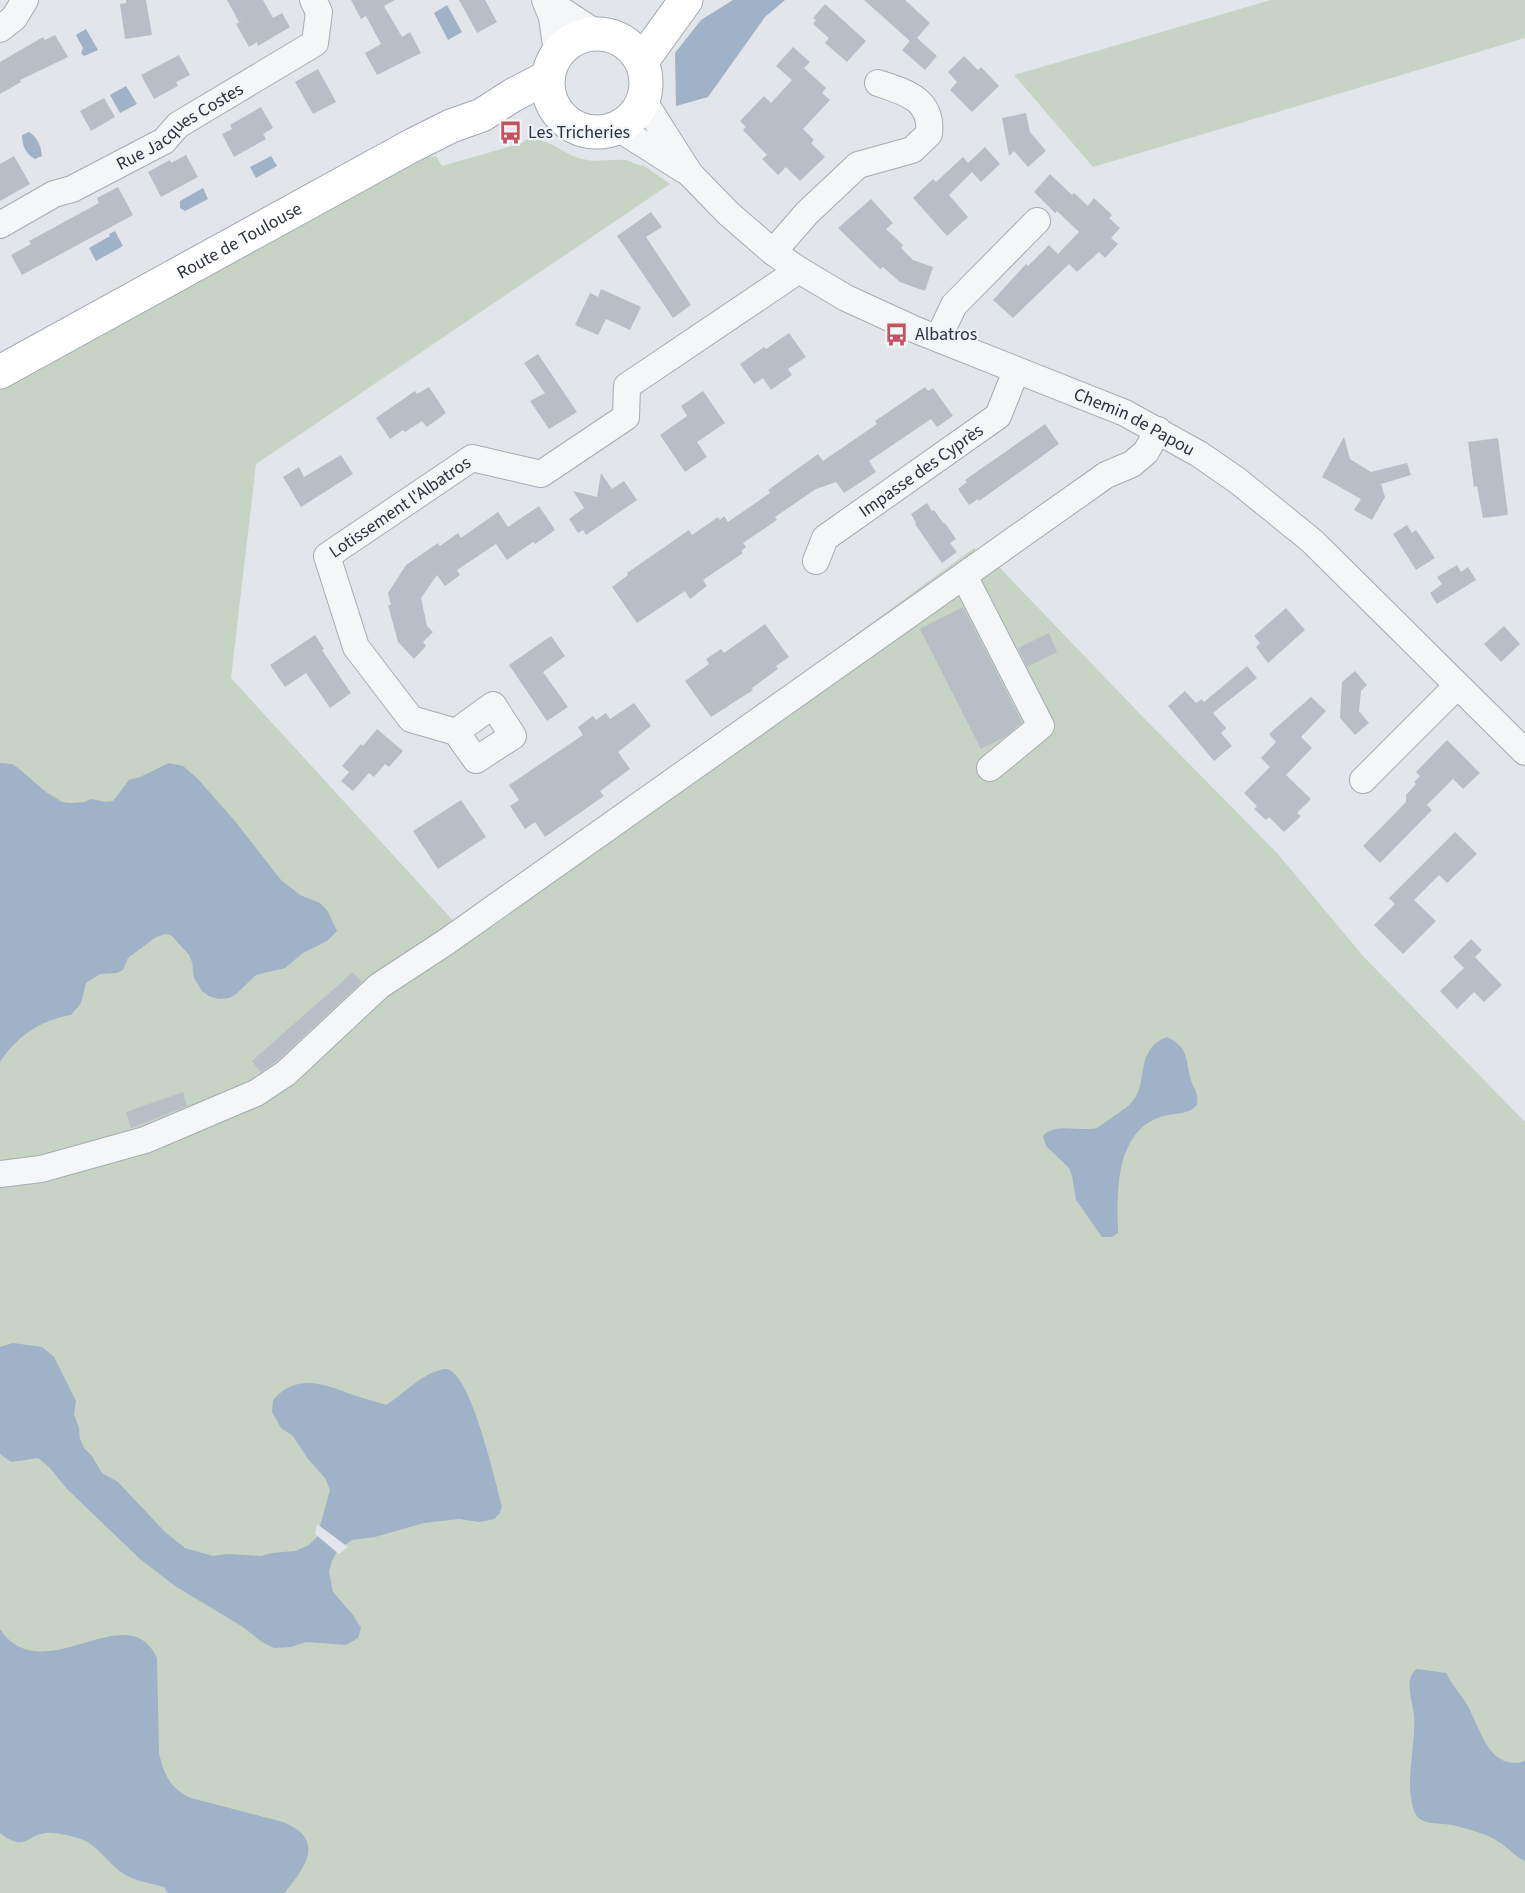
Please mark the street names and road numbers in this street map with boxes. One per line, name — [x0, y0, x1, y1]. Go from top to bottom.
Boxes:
street label: Rue Jacques Costes — [112, 76, 248, 176]
street label: Route de Toulouse — [172, 196, 306, 285]
street label: Chemin de Papou — [1070, 381, 1200, 462]
street label: Impasse des Cyprès — [853, 418, 988, 523]
street label: Lotissement l'Albatros — [324, 450, 476, 564]

